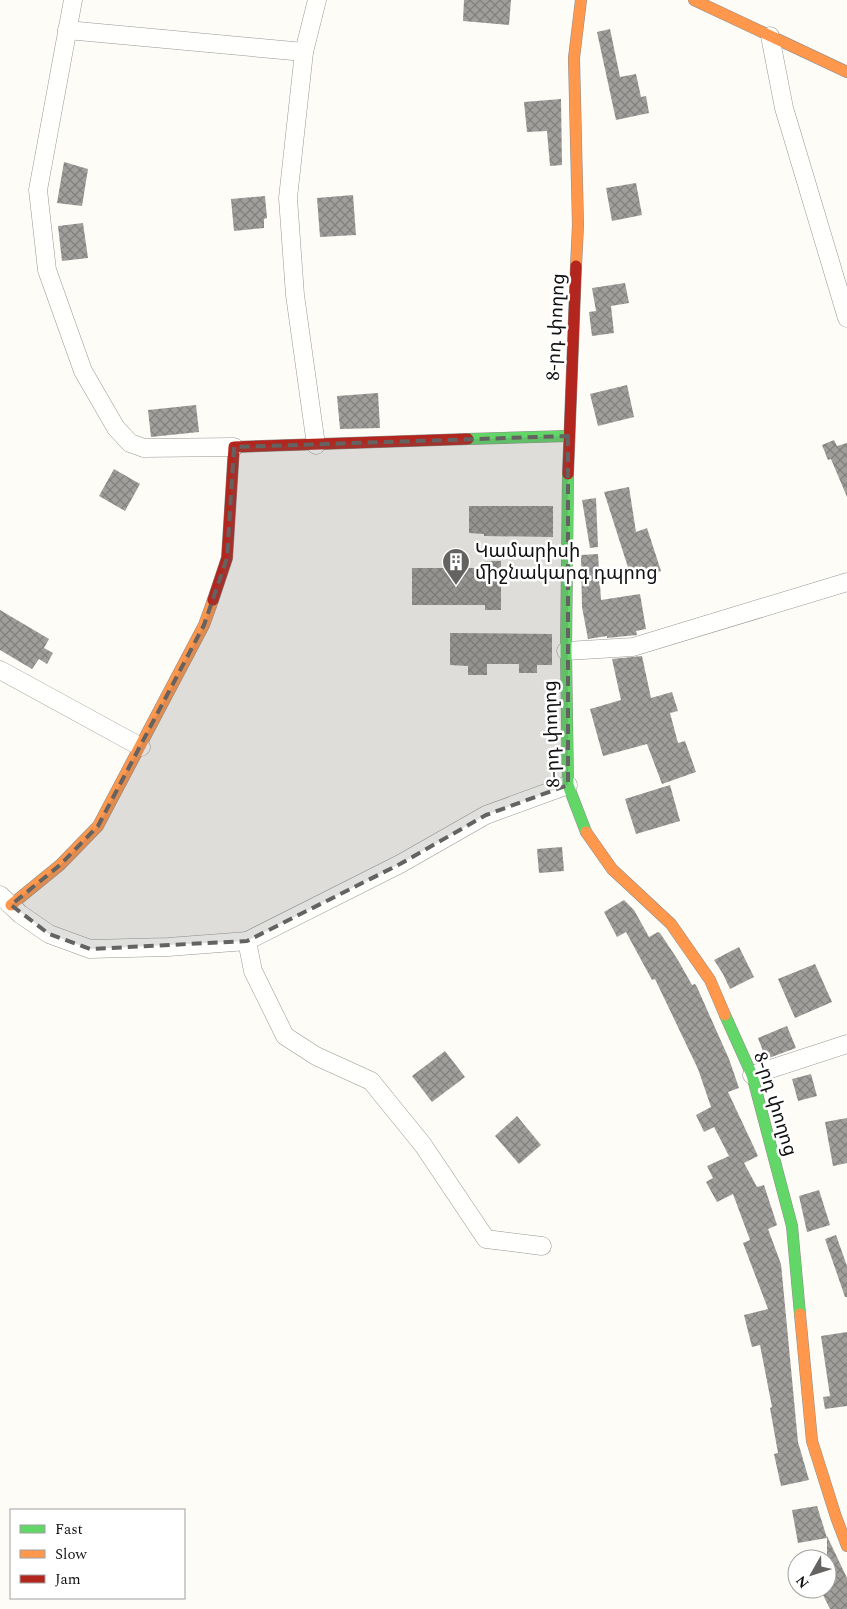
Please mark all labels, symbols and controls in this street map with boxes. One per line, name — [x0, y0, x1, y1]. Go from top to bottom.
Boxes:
street label: 8-րդ փողոց — [539, 273, 573, 381]
place label: Կամարիսի միջնակարգ դպրոց — [475, 537, 658, 588]
building icon: Կամարիսի միջնակարգ դպրոց — [441, 547, 471, 586]
street label: 8-րդ փողոց — [536, 680, 568, 788]
street label: 8-րդ փողոց — [745, 1048, 805, 1160]
legend — [10, 1509, 185, 1599]
text: Fast — [55, 1518, 83, 1541]
text: Slow — [55, 1543, 87, 1566]
north arrow — [787, 1549, 837, 1599]
text: Jam — [55, 1568, 81, 1591]
text: N — [791, 1571, 814, 1593]

